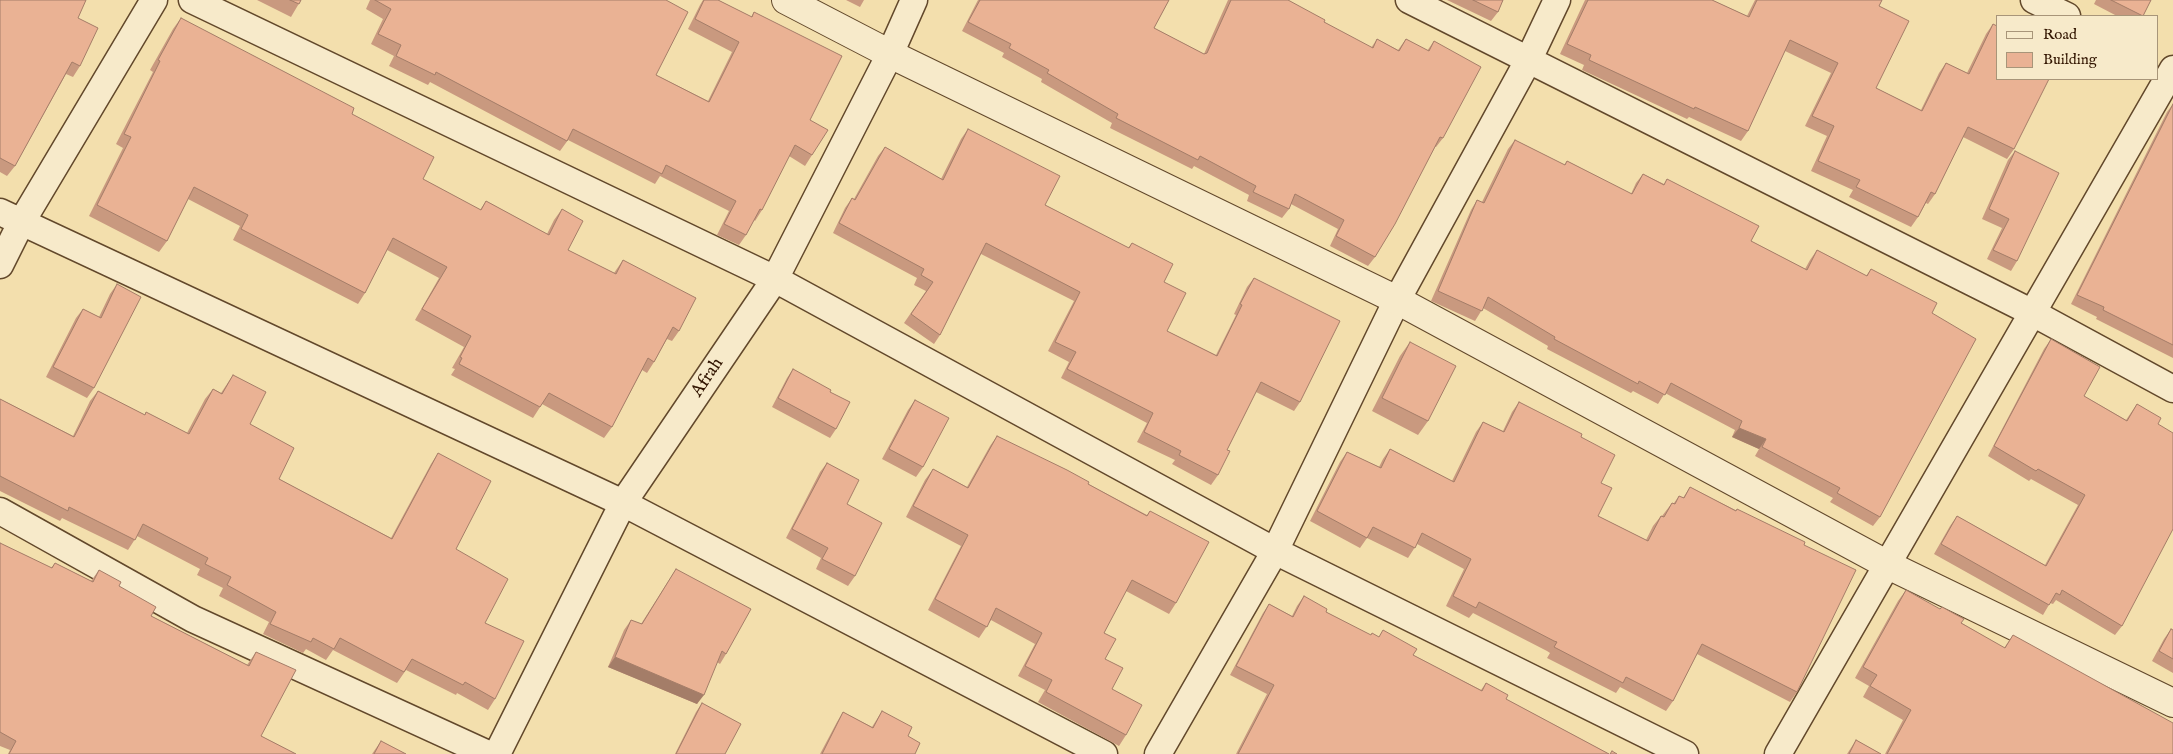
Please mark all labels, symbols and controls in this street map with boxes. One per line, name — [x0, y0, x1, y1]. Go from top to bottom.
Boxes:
legend — [1996, 15, 2158, 80]
text: Road — [2043, 25, 2077, 44]
text: Building — [2043, 50, 2097, 69]
street label: Afrah — [687, 354, 729, 402]

